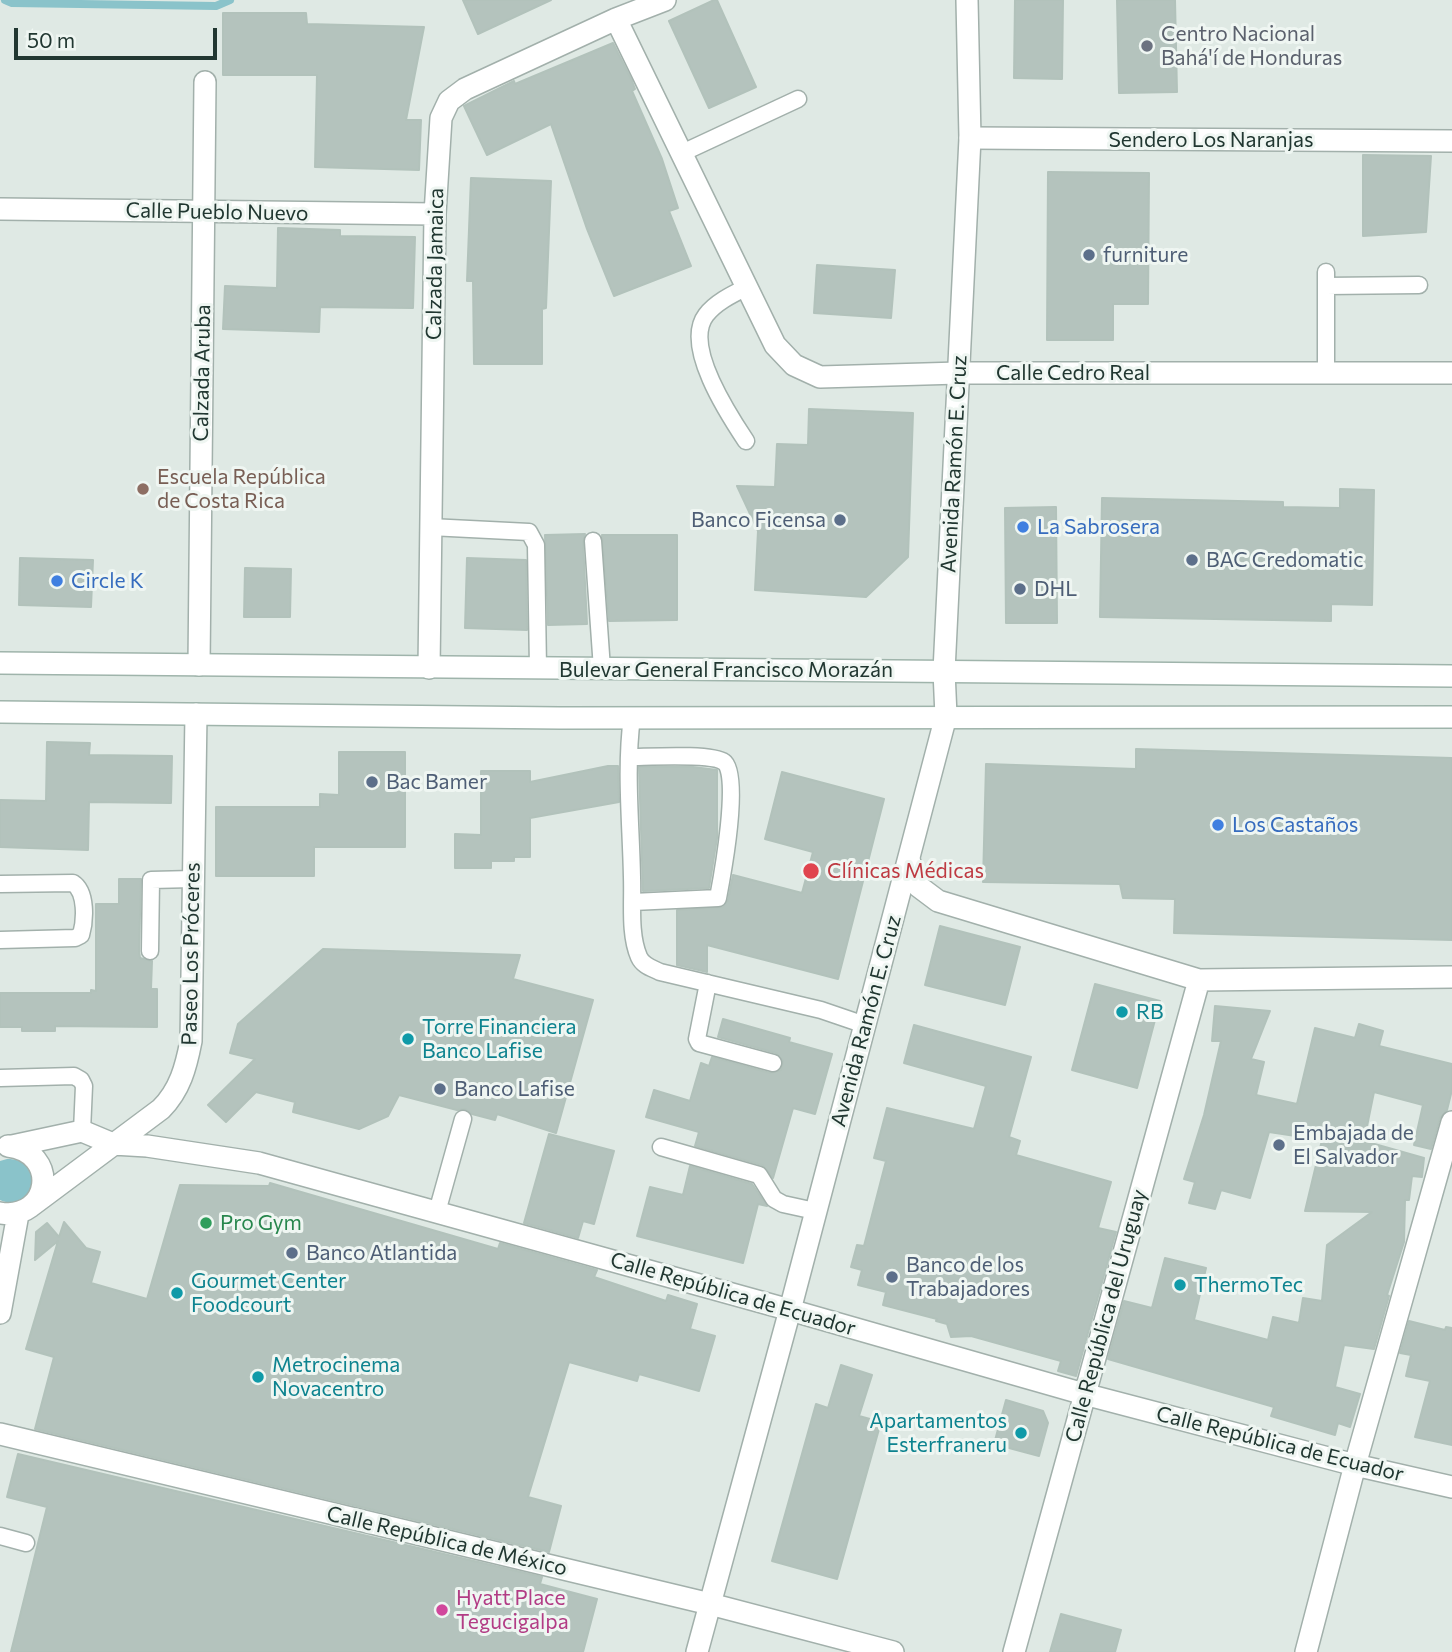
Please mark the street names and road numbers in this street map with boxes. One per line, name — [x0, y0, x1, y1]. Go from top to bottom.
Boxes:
street label: Sendero Los Naranjas — [1108, 127, 1314, 153]
street label: Calzada Jamaica — [421, 188, 449, 340]
street label: Calle Pueblo Nuevo — [125, 198, 309, 226]
street label: Calzada Aruba — [188, 304, 216, 442]
street label: Avenida Ramón E. Cruz — [936, 354, 972, 574]
street label: Calle Cedro Real — [996, 360, 1150, 386]
street label: Bulevar General Francisco Morazán — [559, 657, 893, 683]
street label: Paseo Los Próceres — [177, 862, 205, 1046]
street label: Avenida Ramón E. Cruz — [826, 912, 906, 1130]
street label: Calle República del Uruguay — [1060, 1187, 1152, 1445]
street label: Calle República de Ecuador — [607, 1247, 859, 1341]
street label: Calle República de Ecuador — [1154, 1401, 1406, 1487]
street label: Calle República de México — [324, 1501, 570, 1581]

